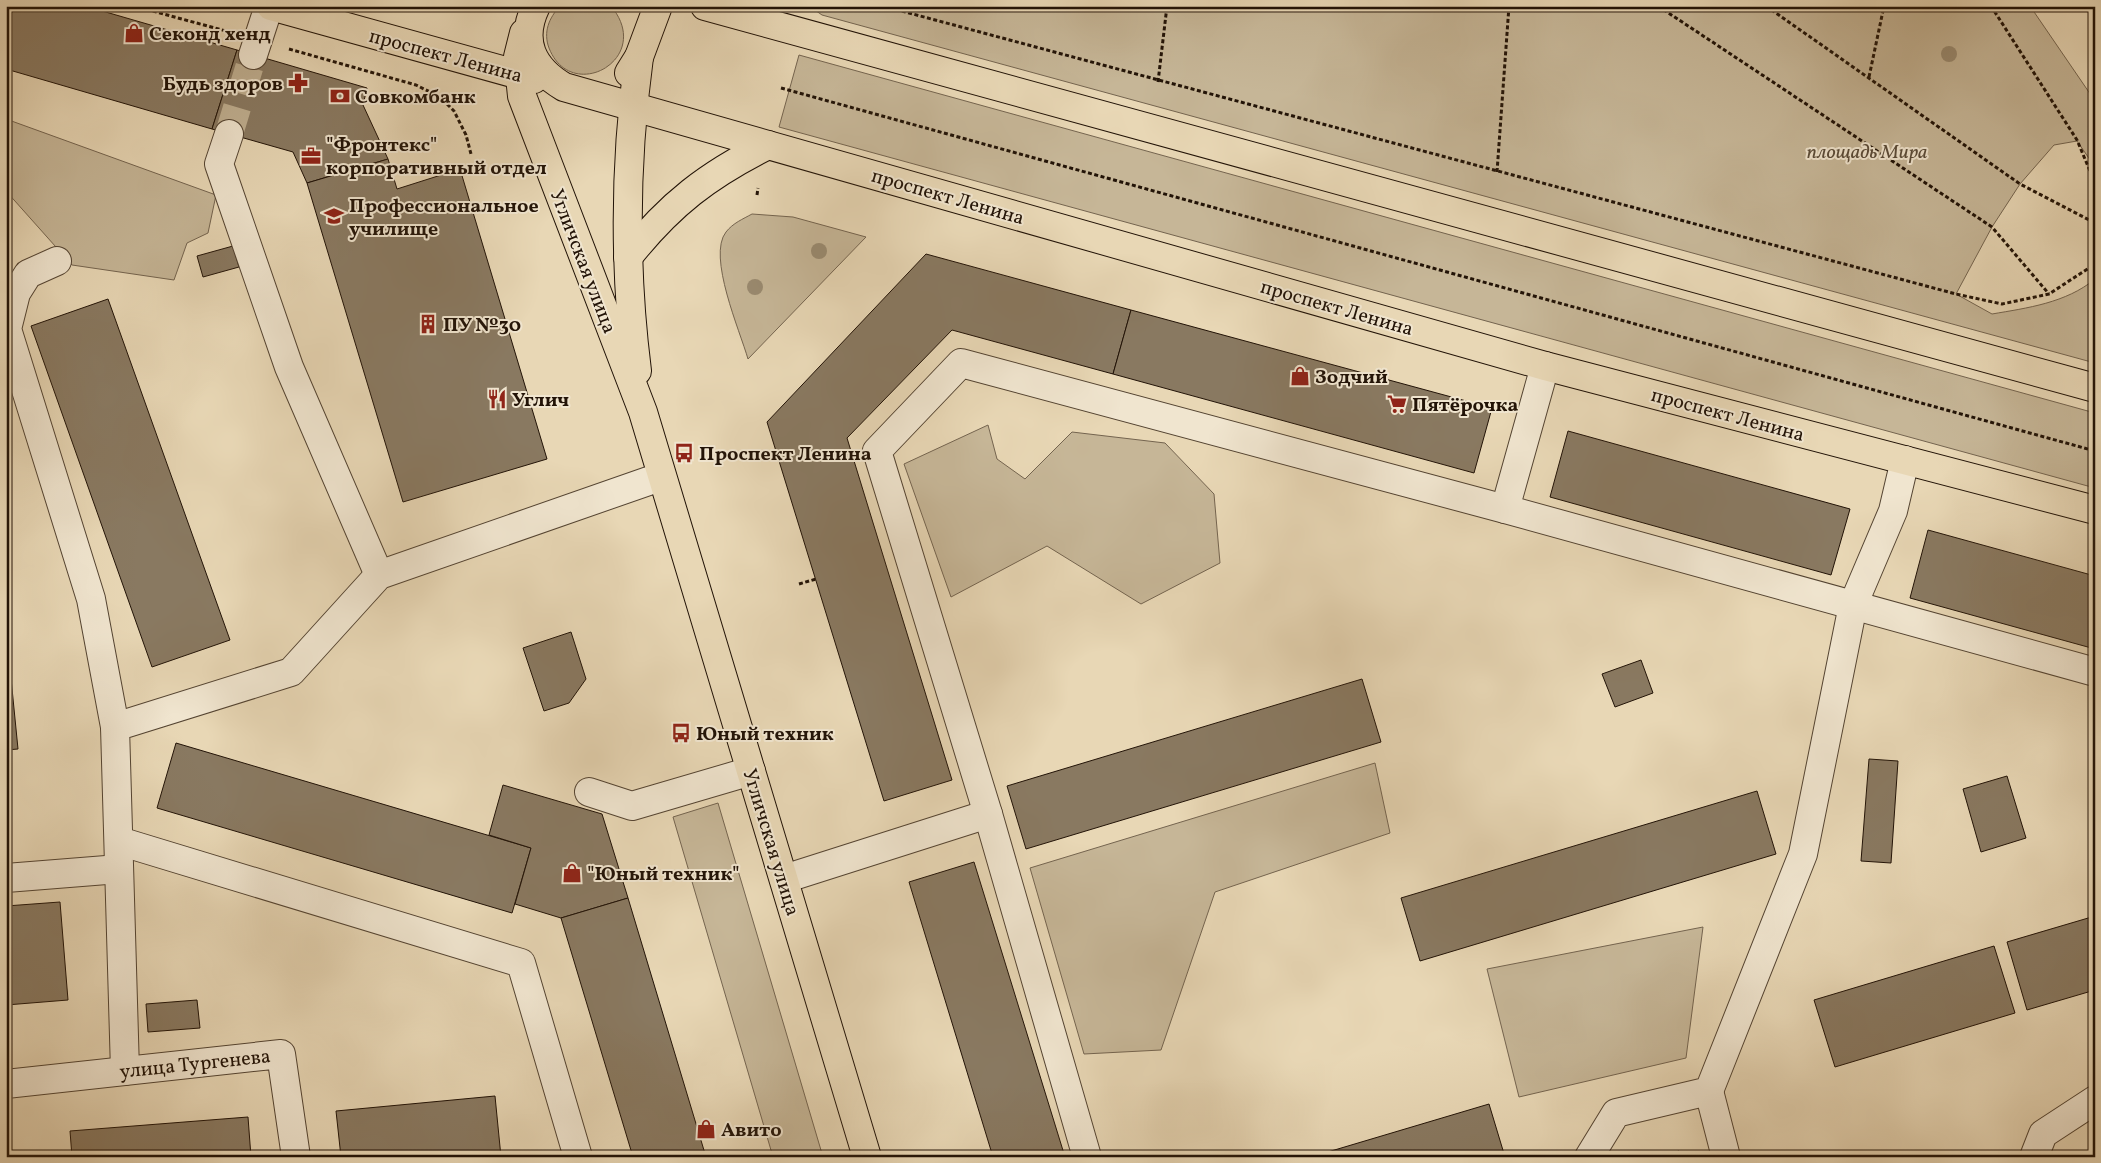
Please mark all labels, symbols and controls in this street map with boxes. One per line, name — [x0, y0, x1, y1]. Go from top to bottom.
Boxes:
place label: Секонд хенд — [149, 21, 271, 49]
shop icon: Секонд хенд — [123, 22, 145, 44]
street label: проспект Ленина — [366, 23, 525, 91]
place label: Будь здоров — [163, 71, 283, 99]
pharmacy icon: Будь здоров — [287, 72, 309, 94]
place label: Совкомбанк — [355, 84, 476, 112]
bank icon: Совкомбанк — [329, 85, 351, 107]
place label: "Фронтекс" корпоративный отдел — [326, 132, 547, 183]
park label: площадь Мира — [1806, 139, 1928, 167]
office icon: "Фронтекс" корпоративный отдел — [300, 145, 322, 167]
street label: проспект Ленина — [868, 163, 1027, 233]
street label: Угличская улица — [542, 185, 623, 338]
place label: Профессиональное училище — [349, 193, 539, 244]
school or university icon: Профессиональное училище — [323, 205, 345, 227]
street label: проспект Ленина — [1257, 274, 1416, 344]
place label: ПУ №30 — [443, 312, 521, 340]
building icon: ПУ №30 — [417, 313, 439, 335]
place label: Зодчий — [1315, 364, 1388, 392]
shop icon: Зодчий — [1289, 365, 1311, 387]
street label: проспект Ленина — [1648, 382, 1807, 450]
place label: Углич — [512, 387, 569, 415]
restaurant icon: Углич — [486, 388, 508, 410]
place label: Пятёрочка — [1412, 392, 1519, 420]
supermarket icon: Пятёрочка — [1386, 393, 1408, 415]
place label: Проспект Ленина — [699, 441, 872, 469]
bus stop icon: Проспект Ленина — [673, 442, 695, 464]
place label: Юный техник — [696, 721, 834, 749]
bus stop icon: Юный техник — [670, 722, 692, 744]
street label: Угличская улица — [734, 766, 806, 920]
place label: "Юный техник" — [587, 861, 740, 889]
shop icon: "Юный техник" — [561, 862, 583, 884]
street label: улица Тургенева — [118, 1043, 272, 1087]
place label: Авито — [721, 1117, 782, 1145]
shop icon: Авито — [695, 1118, 717, 1140]

